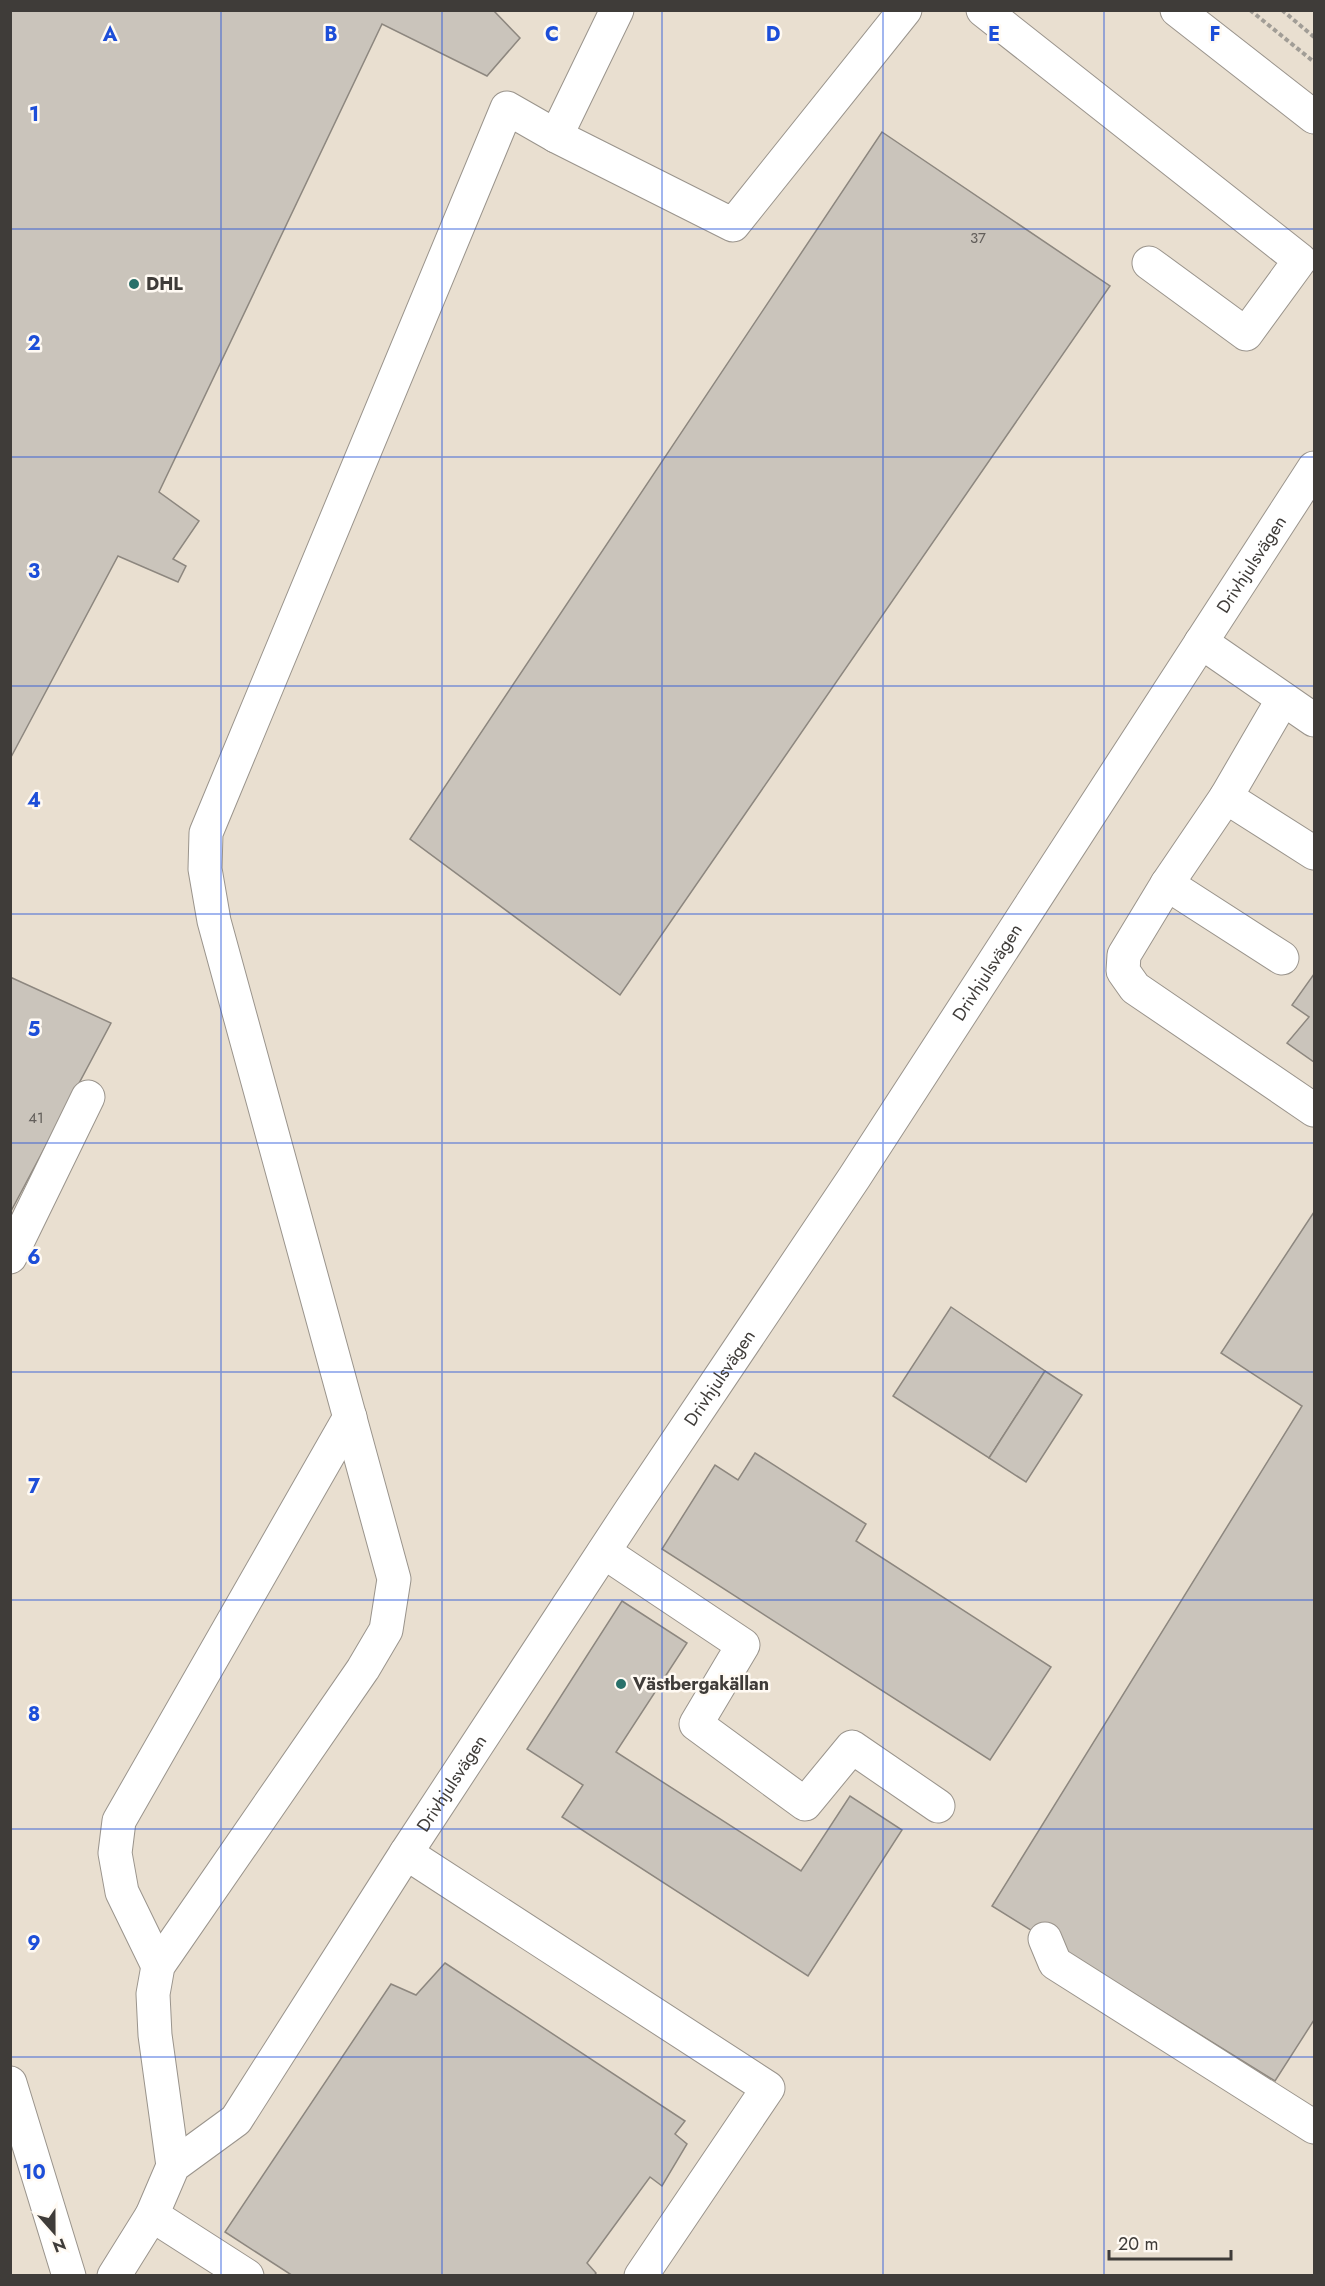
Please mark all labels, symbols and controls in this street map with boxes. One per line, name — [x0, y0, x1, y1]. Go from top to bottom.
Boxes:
text: A — [102, 20, 118, 49]
text: B — [324, 20, 338, 49]
text: C — [545, 20, 559, 49]
text: D — [766, 20, 780, 49]
text: E — [988, 20, 1000, 49]
text: F — [1209, 20, 1221, 49]
text: 1 — [29, 100, 39, 129]
house number: 37 — [970, 227, 986, 249]
place label: DHL — [146, 271, 183, 297]
marker: DHL — [127, 277, 141, 291]
text: 2 — [27, 329, 41, 358]
street label: Drivhjulsvägen — [1210, 511, 1293, 618]
text: 3 — [28, 557, 40, 586]
text: 4 — [27, 786, 41, 815]
street label: Drivhjulsvägen — [946, 918, 1028, 1026]
text: 5 — [28, 1015, 41, 1044]
house number: 41 — [28, 1107, 44, 1129]
text: 6 — [27, 1243, 41, 1272]
street label: Drivhjulsvägen — [678, 1324, 762, 1431]
text: 7 — [28, 1472, 41, 1501]
place label: Västbergakällan — [632, 1671, 769, 1697]
marker: Västbergakällan — [614, 1677, 628, 1691]
text: 8 — [28, 1700, 40, 1729]
street label: Drivhjulsvägen — [410, 1730, 493, 1837]
text: 9 — [27, 1929, 41, 1958]
text: 10 — [22, 2158, 46, 2187]
north arrow — [24, 2202, 84, 2262]
scale bar — [1109, 2223, 1230, 2261]
text: 20 m — [1118, 2231, 1158, 2257]
text: N — [49, 2233, 69, 2259]

